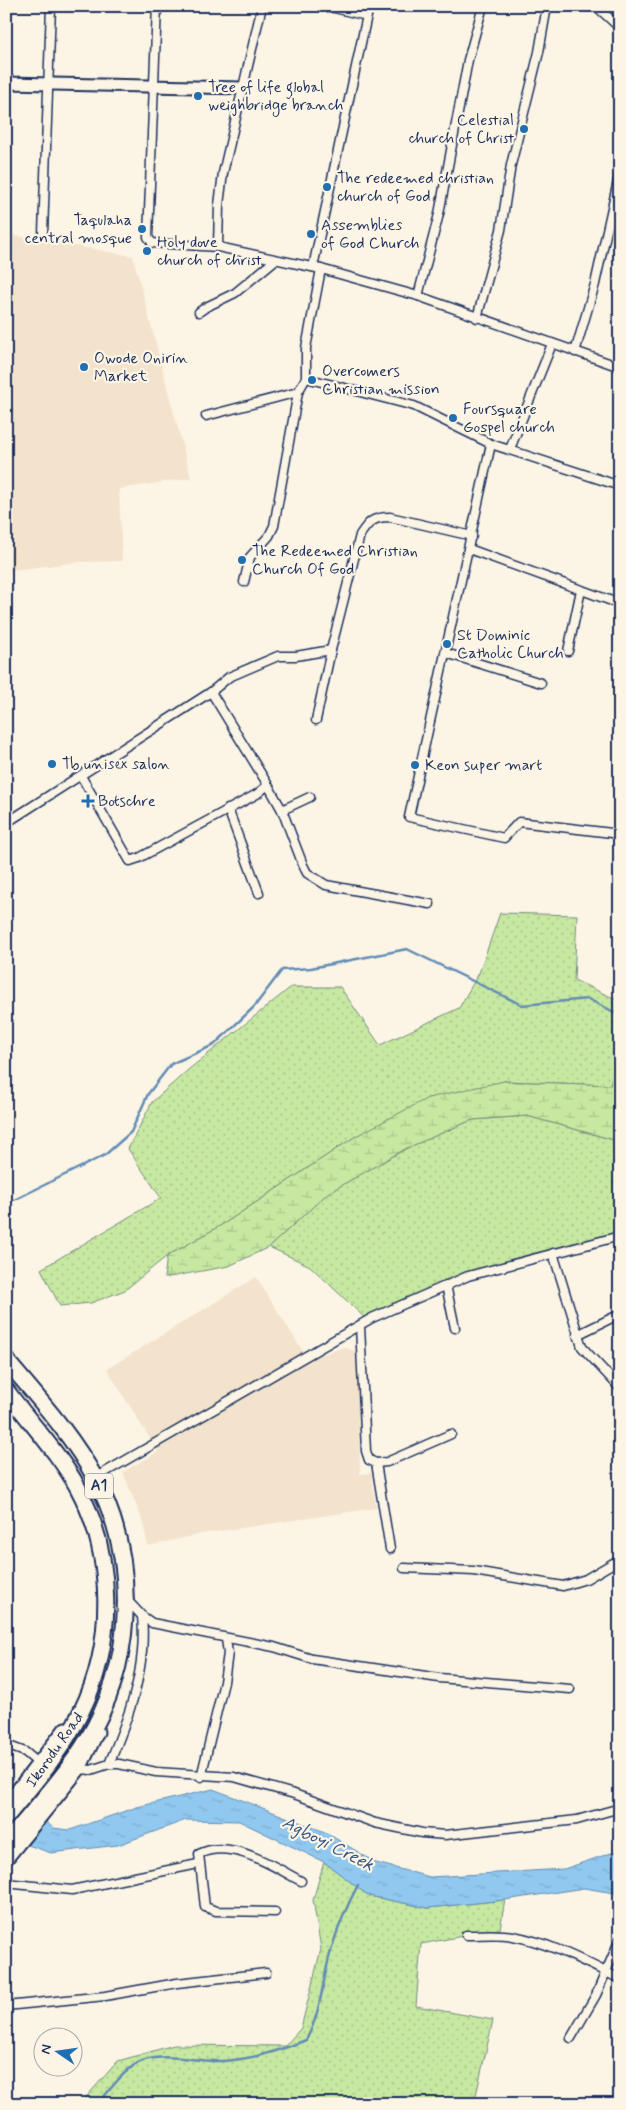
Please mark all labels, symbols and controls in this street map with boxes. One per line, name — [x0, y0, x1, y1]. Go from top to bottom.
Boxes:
place label: Tree of life global weighbridge branch — [208, 77, 344, 117]
marker: Tree of life global weighbridge branch — [192, 90, 204, 102]
place label: Celestial church of Christ — [408, 110, 514, 149]
marker: Celestial church of Christ — [518, 123, 530, 135]
place label: The redeemed christian church of God — [337, 168, 494, 207]
marker: The redeemed christian church of God — [321, 181, 333, 193]
place label: Taqulaha central mosque — [25, 210, 132, 249]
place label: Assemblies of God Church — [321, 215, 419, 254]
marker: Taqulaha central mosque — [136, 223, 148, 235]
marker: Assemblies of God Church — [305, 228, 317, 240]
place label: Holy dove church of christ — [157, 232, 262, 271]
marker: Holy dove church of christ — [141, 245, 153, 257]
place label: Owode Onirin Market — [94, 348, 189, 387]
marker: Owode Onirin Market — [78, 361, 90, 373]
place label: Overcomers Christian mission — [322, 361, 440, 400]
marker: Overcomers Christian mission — [306, 374, 318, 386]
place label: Foursquare Gospel church — [463, 399, 555, 438]
marker: Foursquare Gospel church — [447, 412, 459, 424]
place label: The Redeemed Christian Church Of God — [252, 541, 418, 580]
marker: The Redeemed Christian Church Of God — [236, 554, 248, 566]
place label: St Dominic Catholic Church — [457, 625, 564, 664]
marker: St Dominic Catholic Church — [441, 638, 453, 650]
place label: Tb unisex salon — [62, 754, 171, 775]
place label: Keon super mart — [425, 755, 542, 776]
marker: Tb unisex salon — [46, 758, 58, 770]
marker: Keon super mart — [409, 759, 421, 771]
place label: Botschre — [98, 791, 156, 812]
marker: Botschre — [82, 795, 94, 807]
road number: A1 — [85, 1474, 113, 1498]
street label: Ikorodu Road — [21, 1708, 89, 1792]
water label: Agboyi Creek — [278, 1811, 378, 1877]
north arrow — [32, 2028, 82, 2078]
text: N — [36, 2043, 56, 2056]

